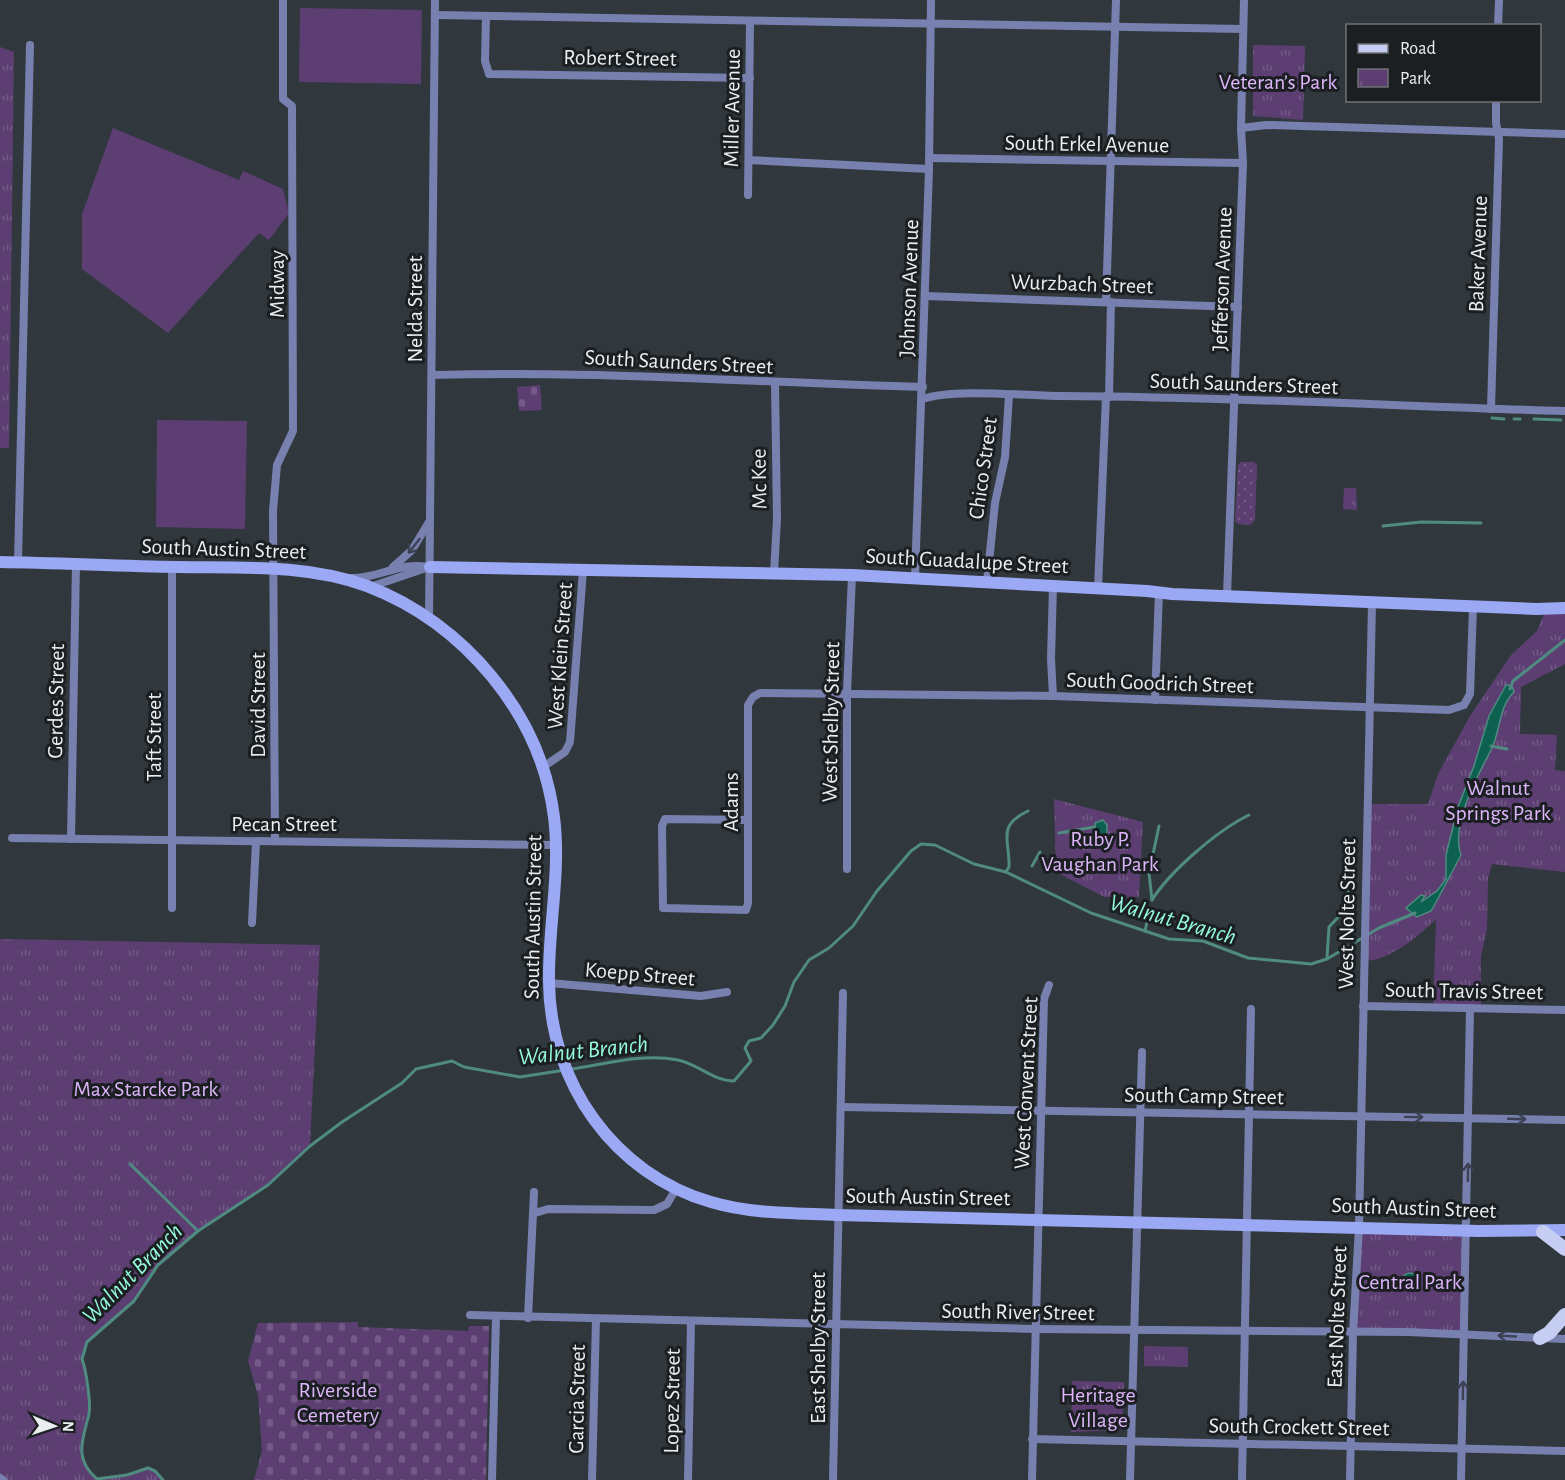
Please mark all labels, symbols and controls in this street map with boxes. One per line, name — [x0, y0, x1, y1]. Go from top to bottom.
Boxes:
legend — [1346, 24, 1541, 102]
text: Road — [1400, 40, 1436, 58]
street label: Robert Street — [563, 46, 677, 70]
street label: Miller Avenue — [720, 49, 744, 167]
text: Park — [1400, 70, 1432, 88]
park label: Veteran’s Park — [1219, 71, 1337, 93]
street label: South Erkel Avenue — [1005, 132, 1169, 156]
street label: Baker Avenue — [1465, 195, 1491, 313]
street label: Jefferson Avenue — [1208, 206, 1236, 352]
street label: Johnson Avenue — [896, 219, 922, 357]
street label: Midway — [266, 249, 288, 318]
street label: Nelda Street — [404, 255, 426, 363]
street label: Wurzbach Street — [1010, 271, 1154, 297]
street label: South Saunders Street — [584, 346, 774, 378]
street label: South Saunders Street — [1149, 370, 1339, 398]
street label: Chico Street — [965, 416, 1001, 521]
street label: Mc Kee — [747, 448, 771, 510]
street label: South Austin Street — [141, 535, 307, 563]
one-way arrow — [407, 538, 420, 554]
street label: South Guadalupe Street — [865, 545, 1069, 577]
street label: West Klein Street — [544, 582, 576, 730]
street label: West Shelby Street — [819, 642, 843, 803]
street label: Gerdes Street — [44, 643, 68, 759]
street label: David Street — [247, 652, 269, 758]
street label: South Goodrich Street — [1066, 669, 1254, 697]
street label: Taft Street — [143, 693, 165, 781]
street label: Adams — [720, 772, 742, 832]
park label: Walnut Springs Park — [1445, 777, 1551, 824]
street label: Pecan Street — [231, 813, 337, 835]
park label: Ruby P. Vaughan Park — [1041, 828, 1159, 875]
street label: South Austin Street — [521, 834, 545, 1000]
street label: West Nolte Street — [1335, 838, 1359, 990]
water label: Walnut Branch — [1107, 890, 1239, 949]
street label: Koepp Street — [584, 958, 696, 990]
street label: South Travis Street — [1385, 979, 1543, 1003]
street label: West Convent Street — [1010, 996, 1042, 1170]
water label: Walnut Branch — [517, 1032, 649, 1070]
park label: Max Starcke Park — [74, 1078, 218, 1100]
street label: South Camp Street — [1124, 1084, 1284, 1108]
one-way arrow — [1404, 1111, 1424, 1123]
one-way arrow — [1506, 1113, 1526, 1124]
one-way arrow — [1462, 1162, 1474, 1182]
street label: South Austin Street — [845, 1185, 1011, 1209]
street label: South Austin Street — [1331, 1194, 1497, 1222]
water label: Walnut Branch — [78, 1219, 187, 1328]
street label: East Nolte Street — [1324, 1246, 1350, 1388]
park label: Central Park — [1358, 1271, 1462, 1293]
street label: East Shelby Street — [807, 1272, 829, 1424]
street label: South River Street — [941, 1300, 1095, 1324]
one-way arrow — [1497, 1331, 1517, 1342]
street label: Garcia Street — [565, 1344, 589, 1454]
street label: Lopez Street — [660, 1348, 684, 1454]
park label: Riverside Cemetery — [297, 1379, 380, 1426]
one-way arrow — [1457, 1380, 1469, 1400]
park label: Heritage Village — [1060, 1384, 1136, 1431]
north arrow — [24, 1396, 84, 1456]
street label: South Crockett Street — [1208, 1414, 1390, 1440]
text: N — [60, 1421, 76, 1432]

